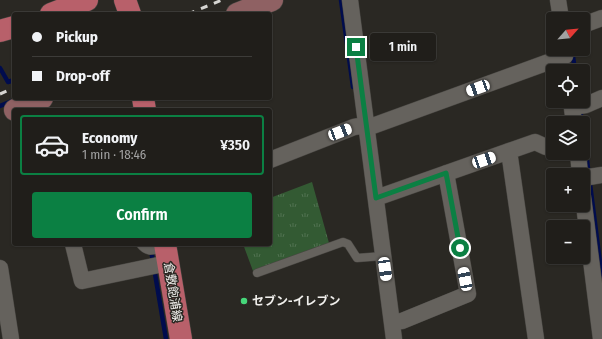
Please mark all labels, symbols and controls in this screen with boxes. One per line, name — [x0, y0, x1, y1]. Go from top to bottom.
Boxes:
north arrow — [546, 12, 590, 56]
map controls — [546, 12, 590, 264]
text: Pickup — [56, 28, 98, 46]
callout: 1 min — [370, 33, 436, 61]
route end — [347, 38, 365, 56]
text: 1 min — [389, 39, 417, 54]
button: locate — [546, 64, 590, 108]
text: Drop-off — [56, 67, 110, 85]
car — [465, 78, 491, 98]
button: layers — [546, 116, 590, 160]
car — [327, 122, 353, 142]
icon: car — [34, 127, 70, 163]
text: Economy — [82, 129, 137, 147]
text: ¥350 — [220, 136, 250, 154]
text: 1 min · 18:46 — [82, 147, 146, 162]
car — [471, 150, 497, 170]
button: + — [546, 168, 590, 212]
button: Confirm — [32, 192, 252, 238]
button: − — [546, 220, 590, 264]
route start — [451, 239, 469, 257]
car — [377, 256, 393, 282]
street label: 倉敷飽浦線 — [161, 261, 185, 323]
car — [457, 266, 473, 292]
place label: セブン-イレブン — [252, 294, 341, 308]
marker: セブン-イレブン — [239, 296, 249, 306]

